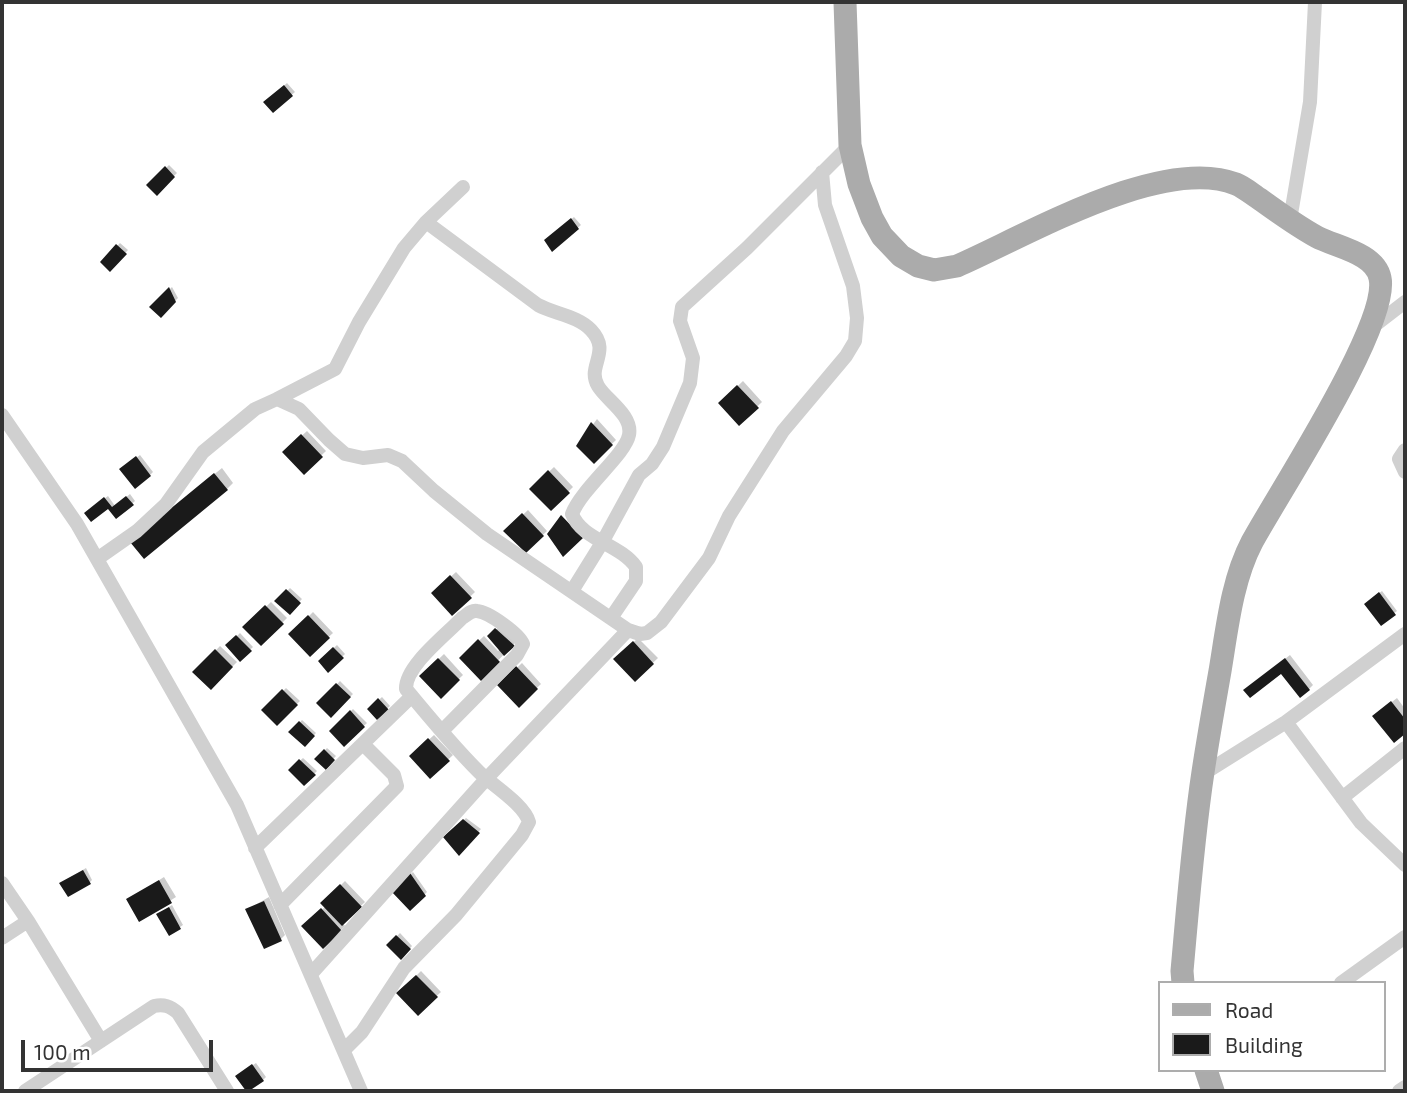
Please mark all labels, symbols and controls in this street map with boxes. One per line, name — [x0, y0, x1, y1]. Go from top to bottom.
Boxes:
legend — [1158, 981, 1386, 1072]
text: Road — [1225, 997, 1273, 1022]
scale bar — [24, 1026, 217, 1070]
text: Building — [1225, 1032, 1303, 1057]
text: 100 m — [34, 1039, 91, 1064]

